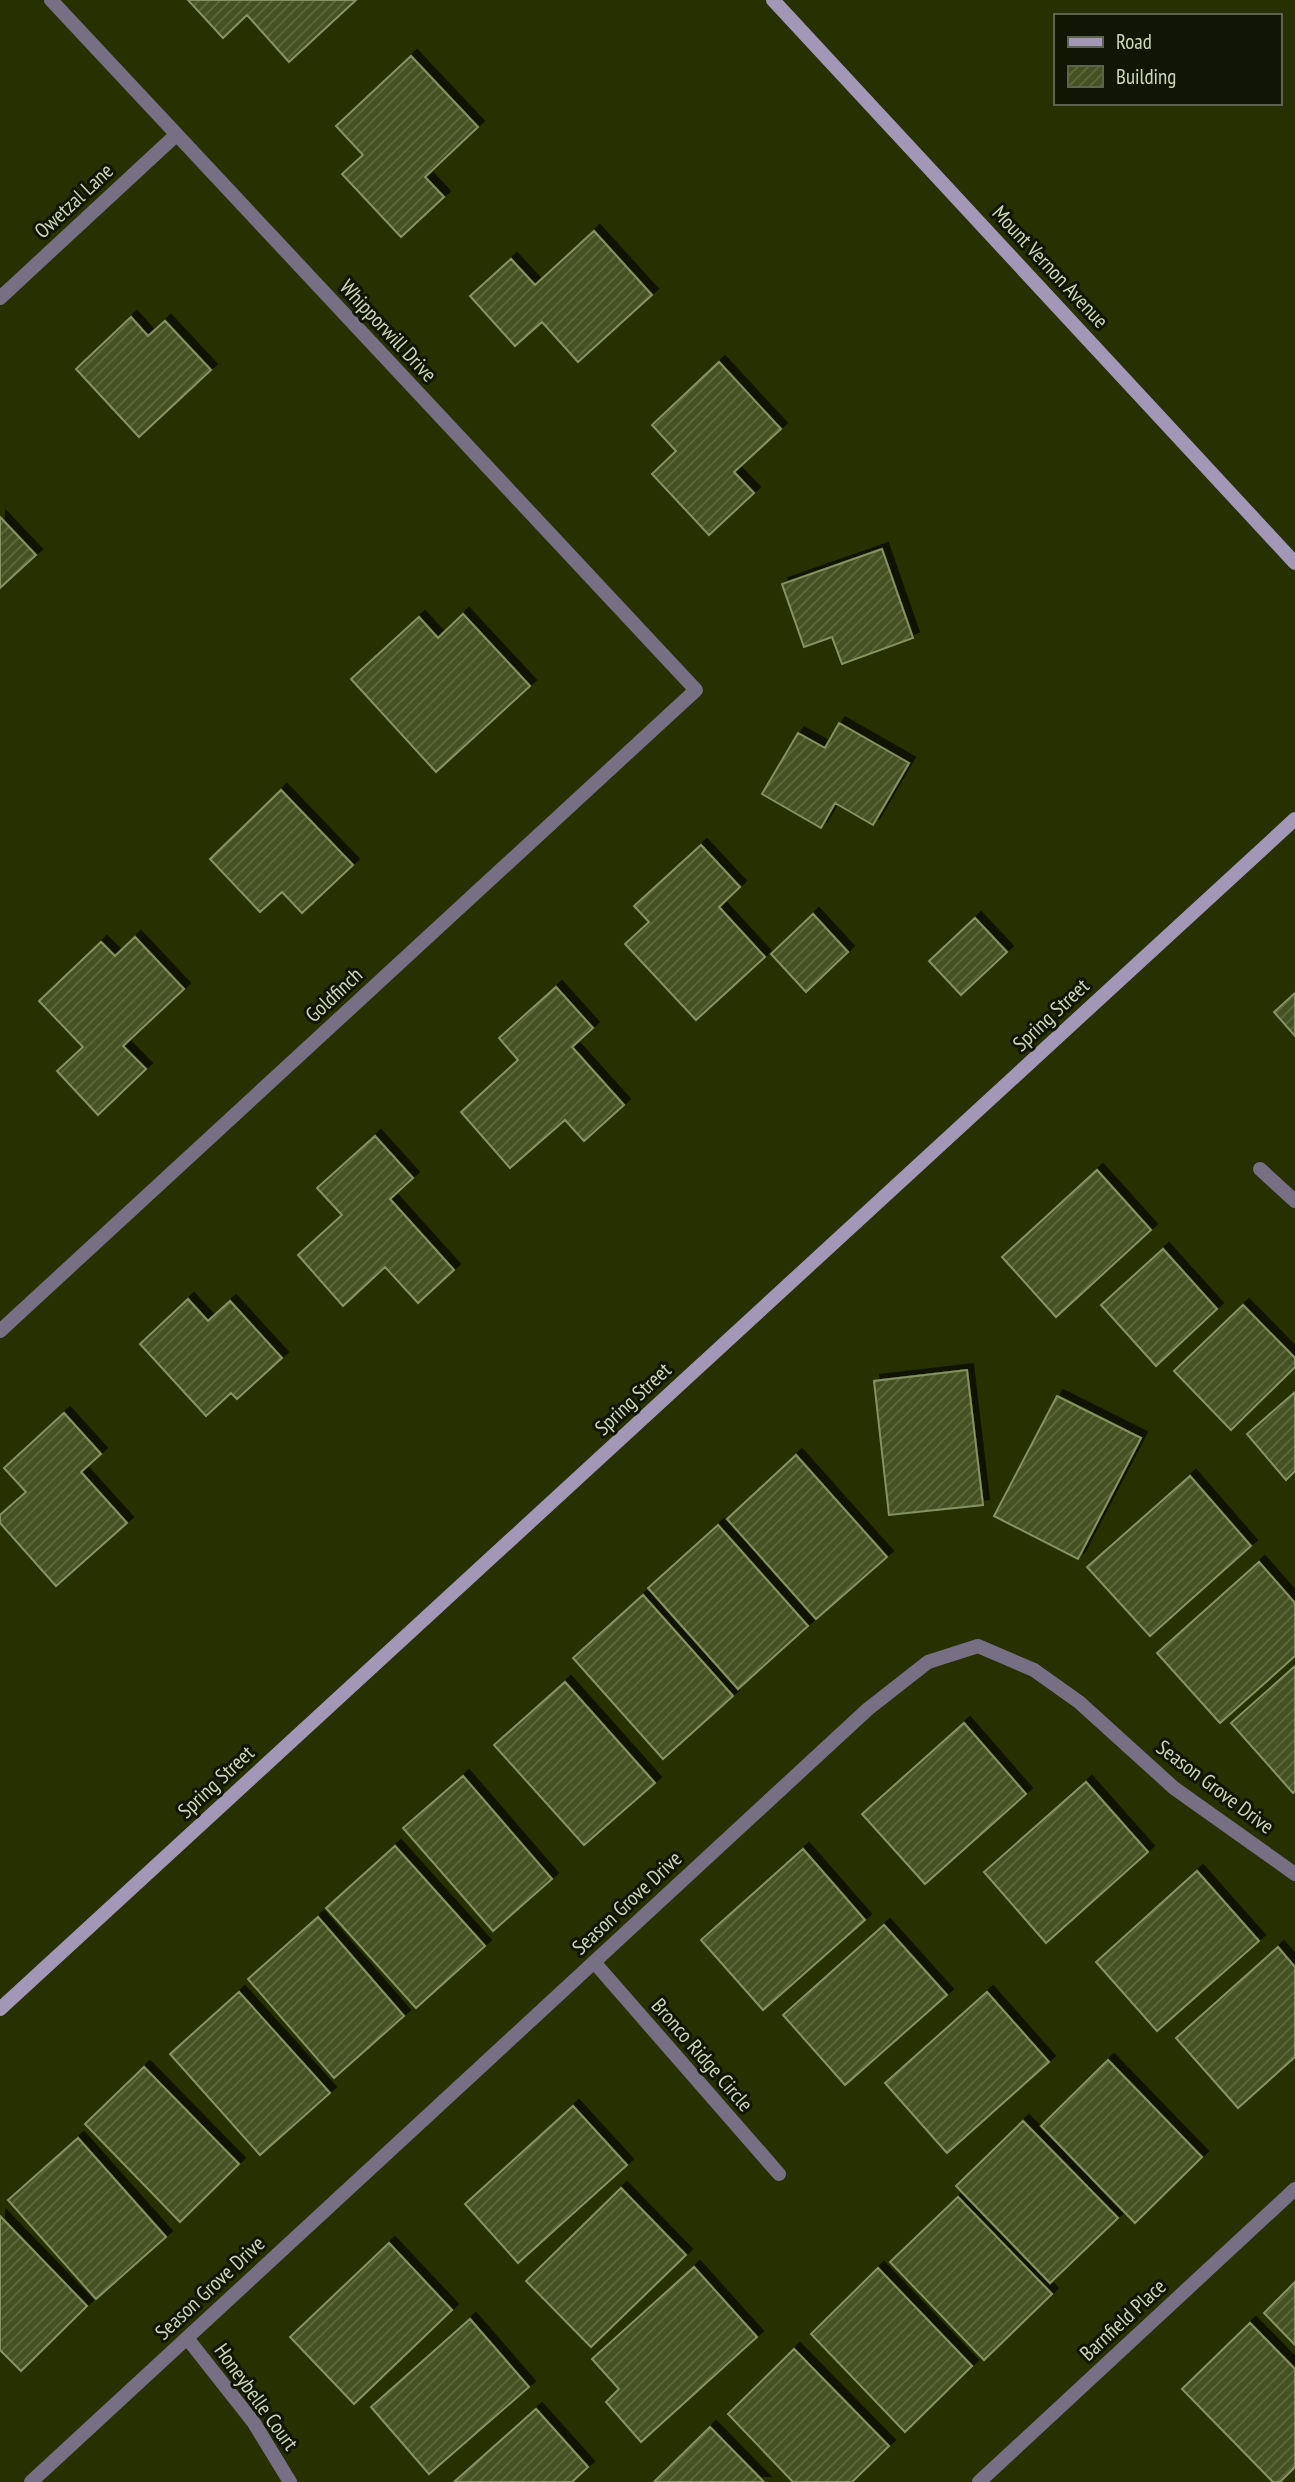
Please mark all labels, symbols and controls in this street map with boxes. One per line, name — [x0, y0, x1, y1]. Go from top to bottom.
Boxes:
legend — [1054, 14, 1281, 105]
text: Road — [1116, 28, 1152, 55]
text: Building — [1116, 63, 1176, 90]
street label: Owetzal Lane — [29, 157, 119, 244]
street label: Mount Vernon Avenue — [987, 200, 1114, 334]
street label: Whipporwill Drive — [334, 274, 443, 388]
street label: Goldfinch — [299, 961, 368, 1028]
street label: Spring Street — [1007, 972, 1095, 1057]
street label: Spring Street — [589, 1356, 677, 1441]
street label: Season Grove Drive — [1151, 1734, 1279, 1840]
street label: Spring Street — [172, 1739, 260, 1824]
street label: Season Grove Drive — [566, 1845, 687, 1960]
street label: Bronco Ridge Circle — [646, 1992, 759, 2117]
street label: Season Grove Drive — [149, 2230, 270, 2345]
street label: Barnfield Place — [1074, 2273, 1171, 2366]
street label: Honeybelle Court — [209, 2338, 304, 2456]

